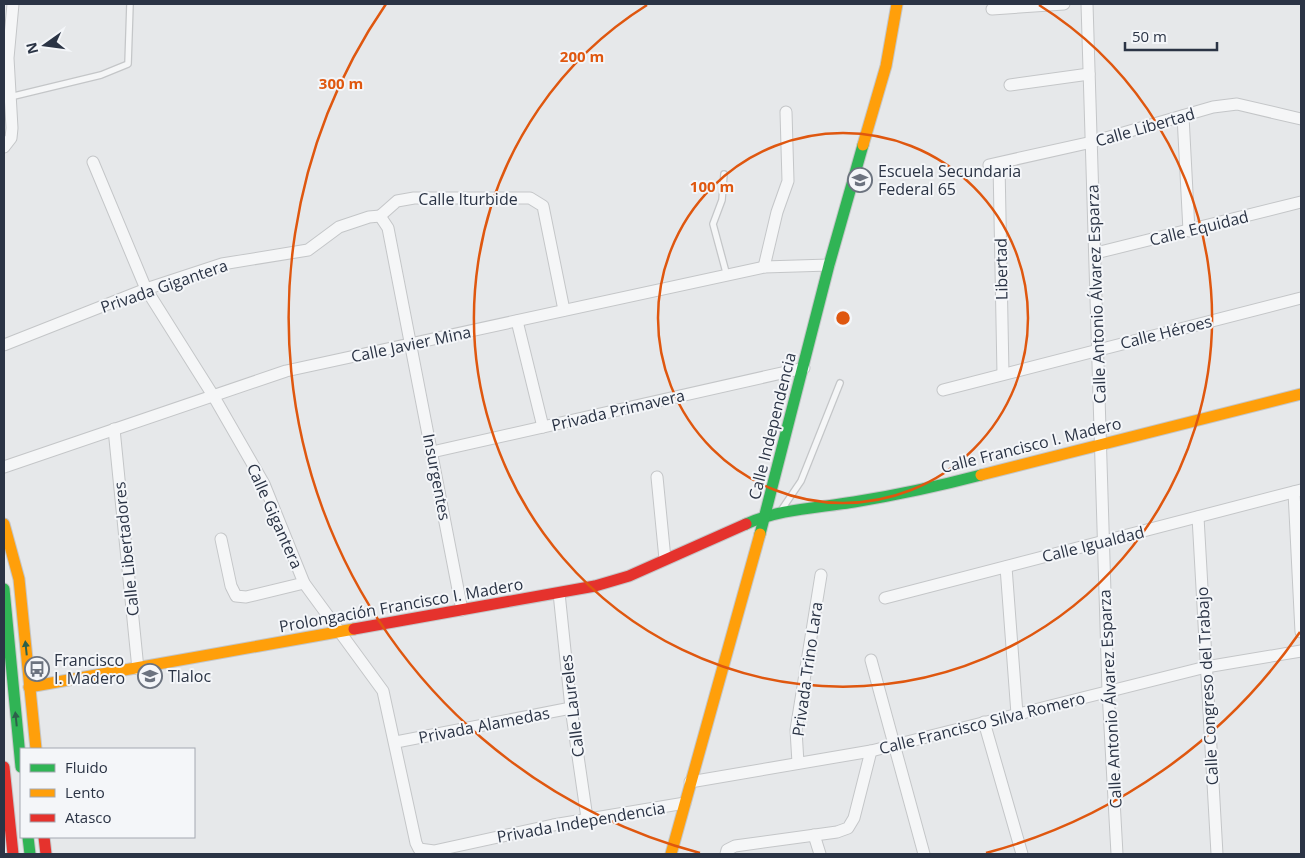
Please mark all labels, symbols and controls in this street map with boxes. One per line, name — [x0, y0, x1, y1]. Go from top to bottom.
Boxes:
north arrow — [20, 20, 70, 70]
scale bar — [1125, 20, 1218, 52]
text: 50 m — [1132, 26, 1167, 46]
text: N — [21, 40, 42, 56]
text: 200 m — [560, 46, 604, 66]
text: 300 m — [319, 73, 363, 93]
street label: Calle Libertad — [1093, 102, 1197, 152]
place label: Escuela Secundaria Federal 65 — [878, 160, 1021, 200]
school or university icon: Escuela Secundaria Federal 65 — [847, 167, 873, 193]
text: 100 m — [690, 176, 734, 196]
street label: Calle Antonio Álvarez Esparza — [1081, 184, 1111, 404]
street label: Calle Iturbide — [418, 188, 518, 210]
street label: Calle Equidad — [1147, 205, 1251, 251]
street label: Libertad — [989, 238, 1013, 300]
street label: Privada Gigantera — [97, 254, 231, 318]
centre of rings — [834, 309, 852, 327]
street label: Calle Héroes — [1118, 310, 1214, 354]
street label: Calle Javier Mina — [349, 321, 473, 367]
street label: Calle Independencia — [743, 350, 801, 502]
street label: Privada Primavera — [549, 384, 687, 436]
street label: Calle Francisco I. Madero — [938, 412, 1124, 478]
street label: Insurgentes — [418, 432, 456, 522]
street label: Calle Gigantera — [242, 460, 308, 572]
street label: Calle Libertadores — [108, 481, 144, 617]
street label: Calle Igualdad — [1040, 521, 1146, 567]
street label: Prolongación Francisco I. Madero — [277, 573, 525, 637]
street label: Calle Congreso del Trabajo — [1191, 586, 1223, 786]
street label: Calle Antonio Álvarez Esparza — [1093, 589, 1127, 809]
street label: Privada Trino Lara — [787, 600, 827, 738]
one-way arrow — [22, 640, 30, 656]
place label: Francisco I. Madero — [54, 649, 125, 689]
street label: Calle Laureles — [555, 653, 589, 759]
bus stop icon: Francisco I. Madero — [24, 656, 50, 682]
school or university icon: Tlaloc — [137, 663, 163, 689]
place label: Tlaloc — [168, 665, 211, 687]
street label: Calle Francisco Silva Romero — [877, 687, 1087, 759]
street label: Privada Alamedas — [417, 702, 551, 748]
one-way arrow — [12, 710, 20, 726]
legend — [20, 748, 195, 838]
text: Fluido — [65, 757, 108, 777]
text: Lento — [65, 782, 105, 802]
street label: Privada Independencia — [495, 796, 667, 848]
text: Atasco — [65, 807, 112, 827]

